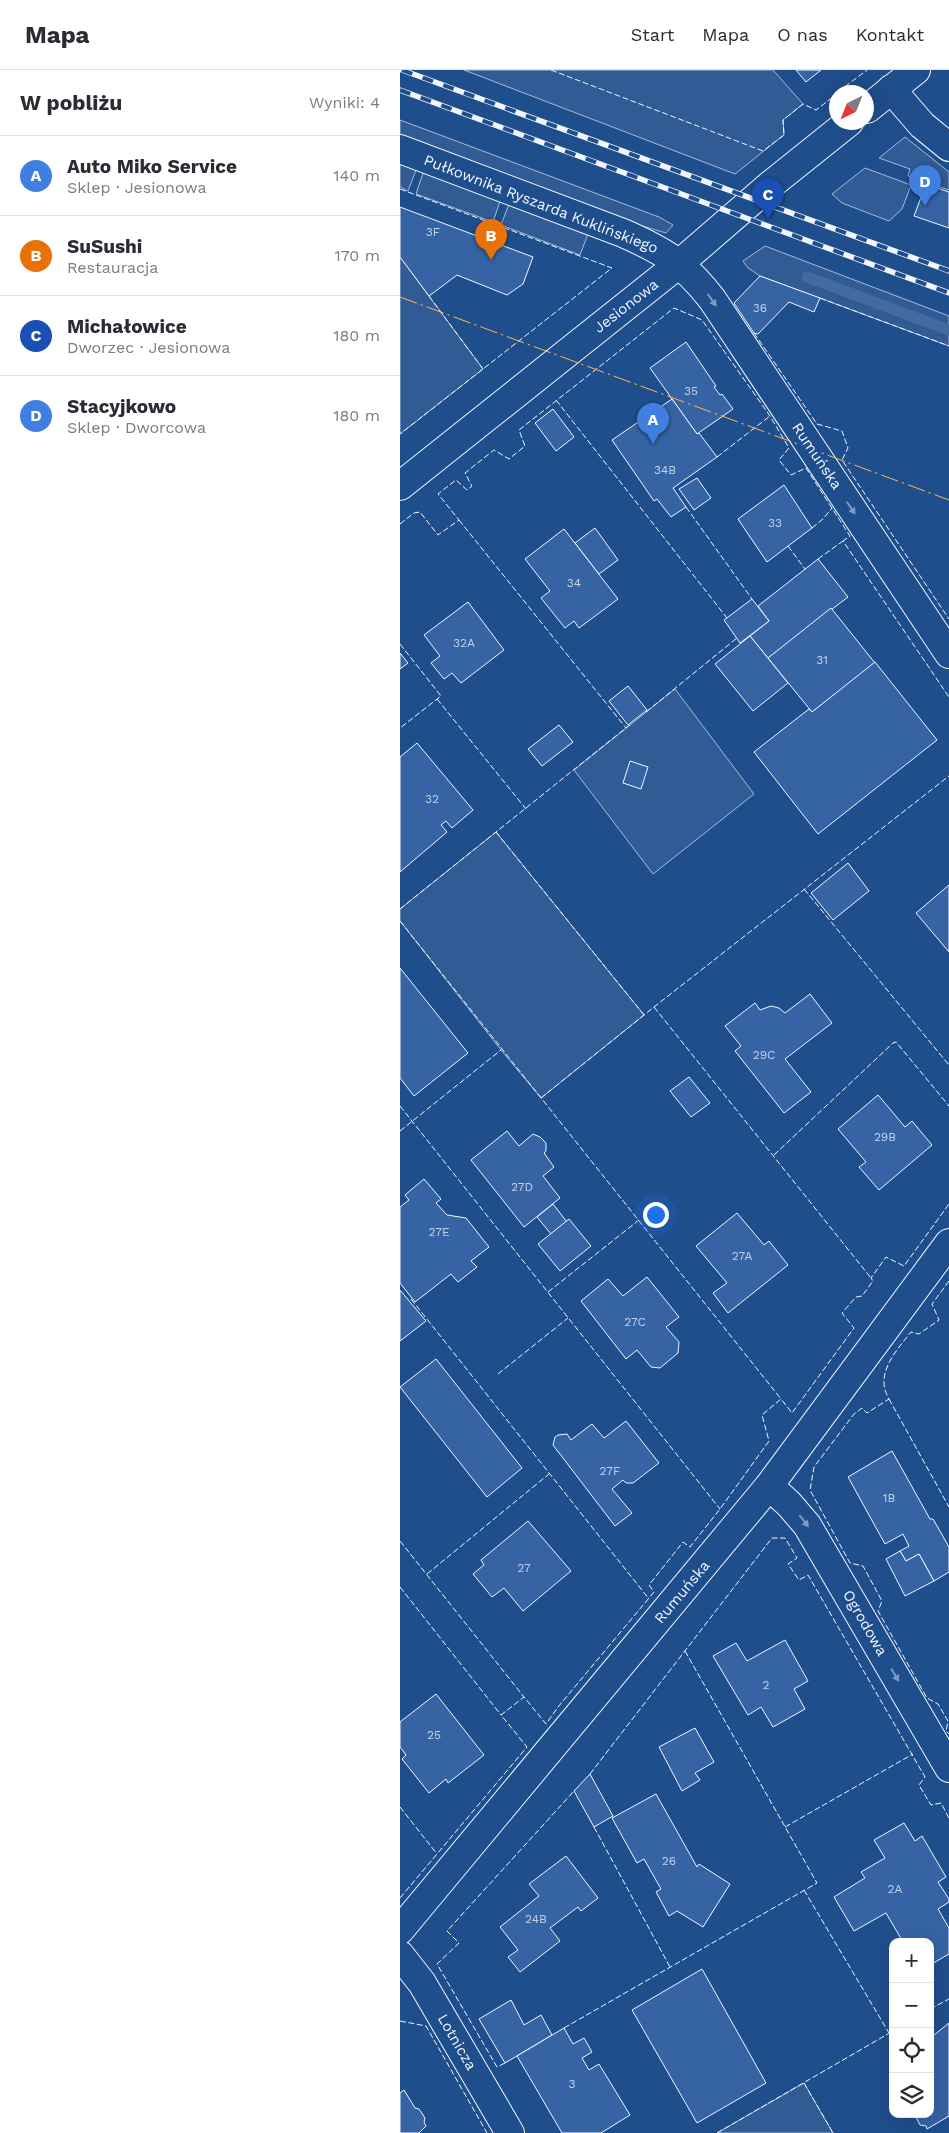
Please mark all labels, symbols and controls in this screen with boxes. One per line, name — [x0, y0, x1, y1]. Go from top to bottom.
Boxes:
text: Mapa — [25, 21, 90, 49]
text: Start — [631, 24, 674, 45]
text: Mapa — [702, 24, 749, 45]
text: O nas — [777, 24, 828, 45]
text: Kontakt — [856, 24, 924, 45]
north arrow — [829, 85, 874, 130]
text: W pobliżu — [20, 90, 122, 115]
text: Wyniki: 4 — [309, 93, 380, 112]
street label: Pułkownika Ryszarda Kuklińskiego — [421, 151, 661, 257]
text: Auto Miko Service — [67, 155, 237, 178]
pin: D — [909, 165, 941, 206]
text: A — [31, 166, 41, 185]
text: 140 m — [333, 166, 380, 185]
text: Sklep · Jesionowa — [67, 178, 207, 197]
pin: C — [752, 178, 784, 219]
pin: B — [475, 219, 507, 260]
house number: 3F — [426, 225, 440, 239]
text: SuSushi — [67, 235, 142, 258]
text: B — [31, 246, 41, 265]
text: 170 m — [334, 246, 380, 265]
text: Restauracja — [67, 258, 158, 277]
street label: Jesionowa — [590, 275, 662, 337]
one-way arrow — [707, 293, 717, 306]
house number: 36 — [753, 301, 767, 315]
text: Michałowice — [67, 315, 187, 338]
text: C — [31, 326, 41, 345]
text: 180 m — [333, 326, 380, 345]
text: Dworzec · Jesionowa — [67, 338, 230, 357]
house number: 35 — [684, 384, 698, 398]
text: Stacyjkowo — [67, 395, 176, 418]
pin: A — [637, 403, 669, 444]
text: D — [30, 406, 42, 425]
text: 180 m — [333, 406, 380, 425]
text: Sklep · Dworcowa — [67, 418, 206, 437]
street label: Rumuńska — [788, 419, 846, 493]
house number: 34B — [654, 463, 676, 477]
one-way arrow — [846, 501, 856, 514]
house number: 33 — [768, 516, 782, 530]
house number: 34 — [567, 576, 581, 590]
house number: 32A — [453, 636, 475, 650]
house number: 31 — [816, 653, 828, 667]
house number: 32 — [425, 792, 439, 806]
house number: 29C — [753, 1048, 775, 1062]
house number: 29B — [874, 1130, 896, 1144]
house number: 27D — [511, 1180, 533, 1194]
your location — [643, 1202, 669, 1228]
house number: 27E — [428, 1225, 450, 1239]
house number: 27A — [732, 1249, 752, 1263]
house number: 27C — [624, 1315, 646, 1329]
house number: 27F — [600, 1464, 620, 1478]
house number: 1B — [883, 1491, 895, 1505]
one-way arrow — [798, 1514, 809, 1527]
street label: Rumuńska — [650, 1556, 714, 1627]
house number: 27 — [517, 1561, 531, 1575]
street label: Ogrodowa — [839, 1587, 891, 1660]
one-way arrow — [891, 1669, 900, 1682]
house number: 2 — [763, 1678, 770, 1692]
house number: 25 — [427, 1728, 441, 1742]
house number: 26 — [662, 1854, 676, 1868]
house number: 2A — [888, 1882, 903, 1896]
house number: 24B — [525, 1912, 547, 1926]
map controls — [889, 1938, 934, 2118]
button: + — [889, 1938, 934, 1983]
button: − — [889, 1983, 934, 2028]
street label: Lotnicza — [434, 2011, 481, 2074]
button: locate — [889, 2028, 934, 2073]
button: layers — [889, 2073, 934, 2118]
house number: 3 — [569, 2077, 576, 2091]

